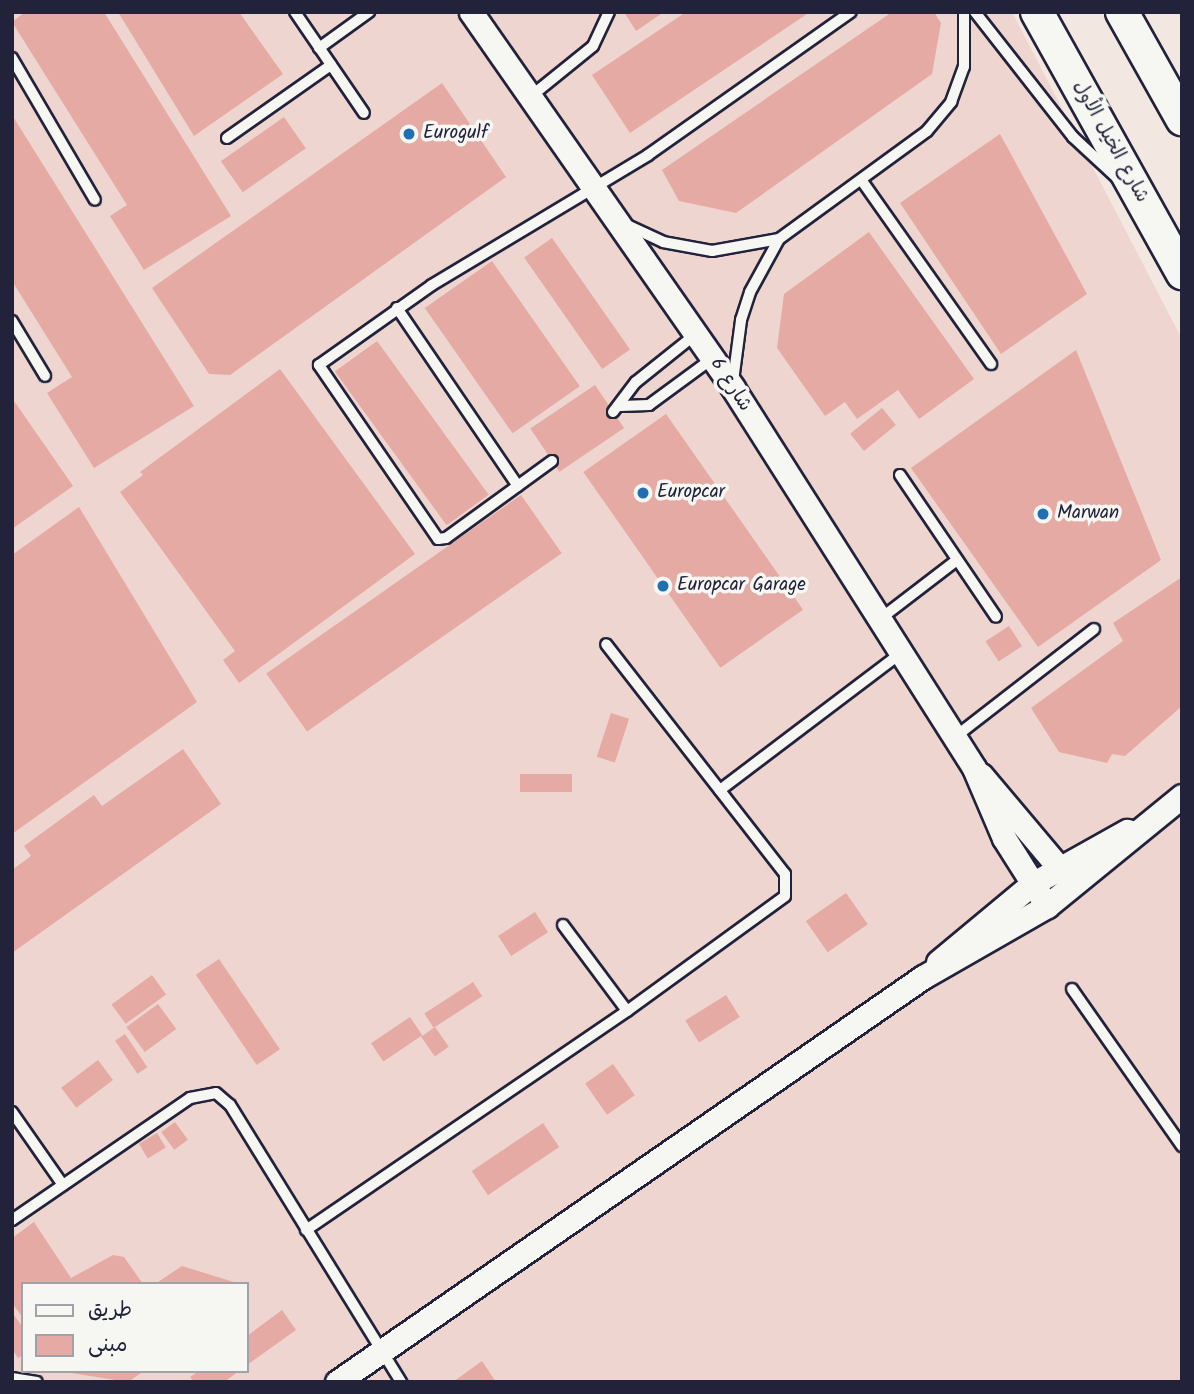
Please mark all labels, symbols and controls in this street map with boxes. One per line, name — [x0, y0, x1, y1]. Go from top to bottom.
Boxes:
street label: شارع الخيل الأول — [1067, 77, 1153, 207]
place label: Eurogulf — [423, 123, 488, 145]
marker: Eurogulf — [401, 126, 417, 142]
street label: شارع 6 — [704, 354, 756, 416]
place label: Europcar — [657, 482, 725, 504]
marker: Europcar — [635, 485, 651, 501]
place label: Marwan — [1057, 503, 1119, 525]
marker: Marwan — [1035, 506, 1051, 522]
place label: Europcar Garage — [677, 575, 806, 597]
marker: Europcar Garage — [655, 578, 671, 594]
legend — [21, 1282, 248, 1373]
text: طريق — [88, 1294, 132, 1327]
text: مبنى — [88, 1329, 127, 1362]

